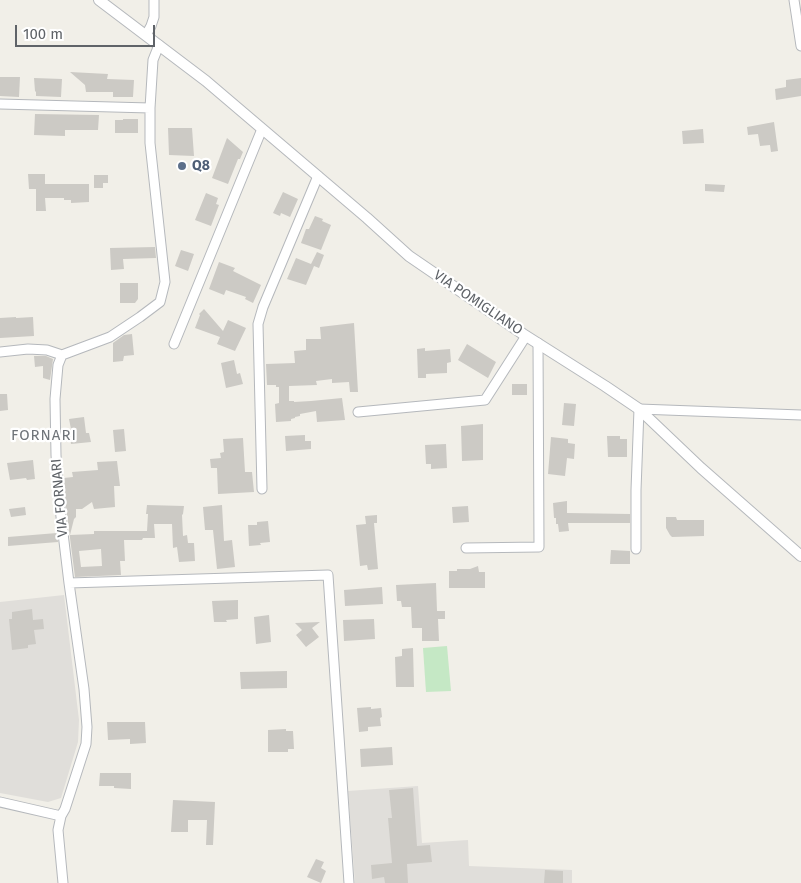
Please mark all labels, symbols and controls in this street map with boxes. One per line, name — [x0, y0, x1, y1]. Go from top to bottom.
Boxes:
scale bar — [18, 15, 158, 47]
text: 100 m — [23, 25, 63, 43]
place label: Q8 — [192, 158, 210, 174]
marker: Q8 — [176, 160, 188, 172]
street label: VIA POMIGLIANO — [430, 267, 526, 339]
district label: FORNARI — [10, 427, 78, 445]
street label: VIA FORNARI — [48, 458, 72, 538]

